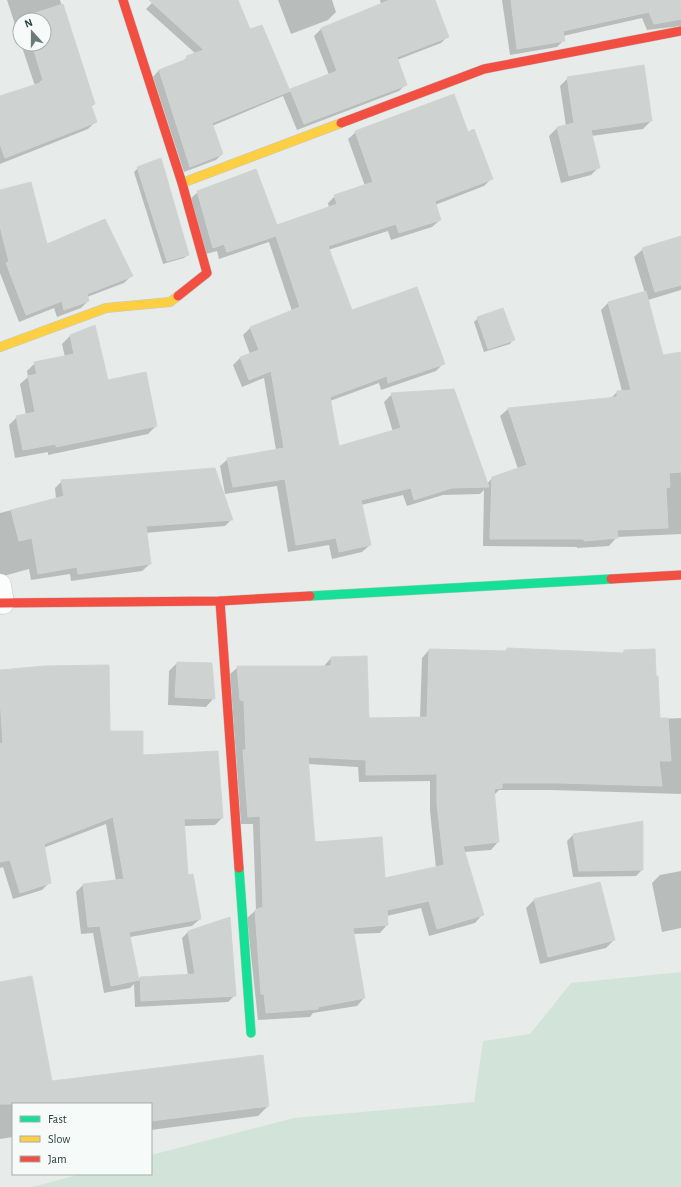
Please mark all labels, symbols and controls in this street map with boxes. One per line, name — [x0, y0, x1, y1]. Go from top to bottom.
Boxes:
north arrow — [12, 12, 52, 52]
text: N — [23, 17, 34, 30]
legend — [12, 1103, 152, 1175]
text: Fast — [48, 1113, 67, 1125]
text: Slow — [48, 1133, 70, 1145]
text: Jam — [48, 1153, 67, 1165]

